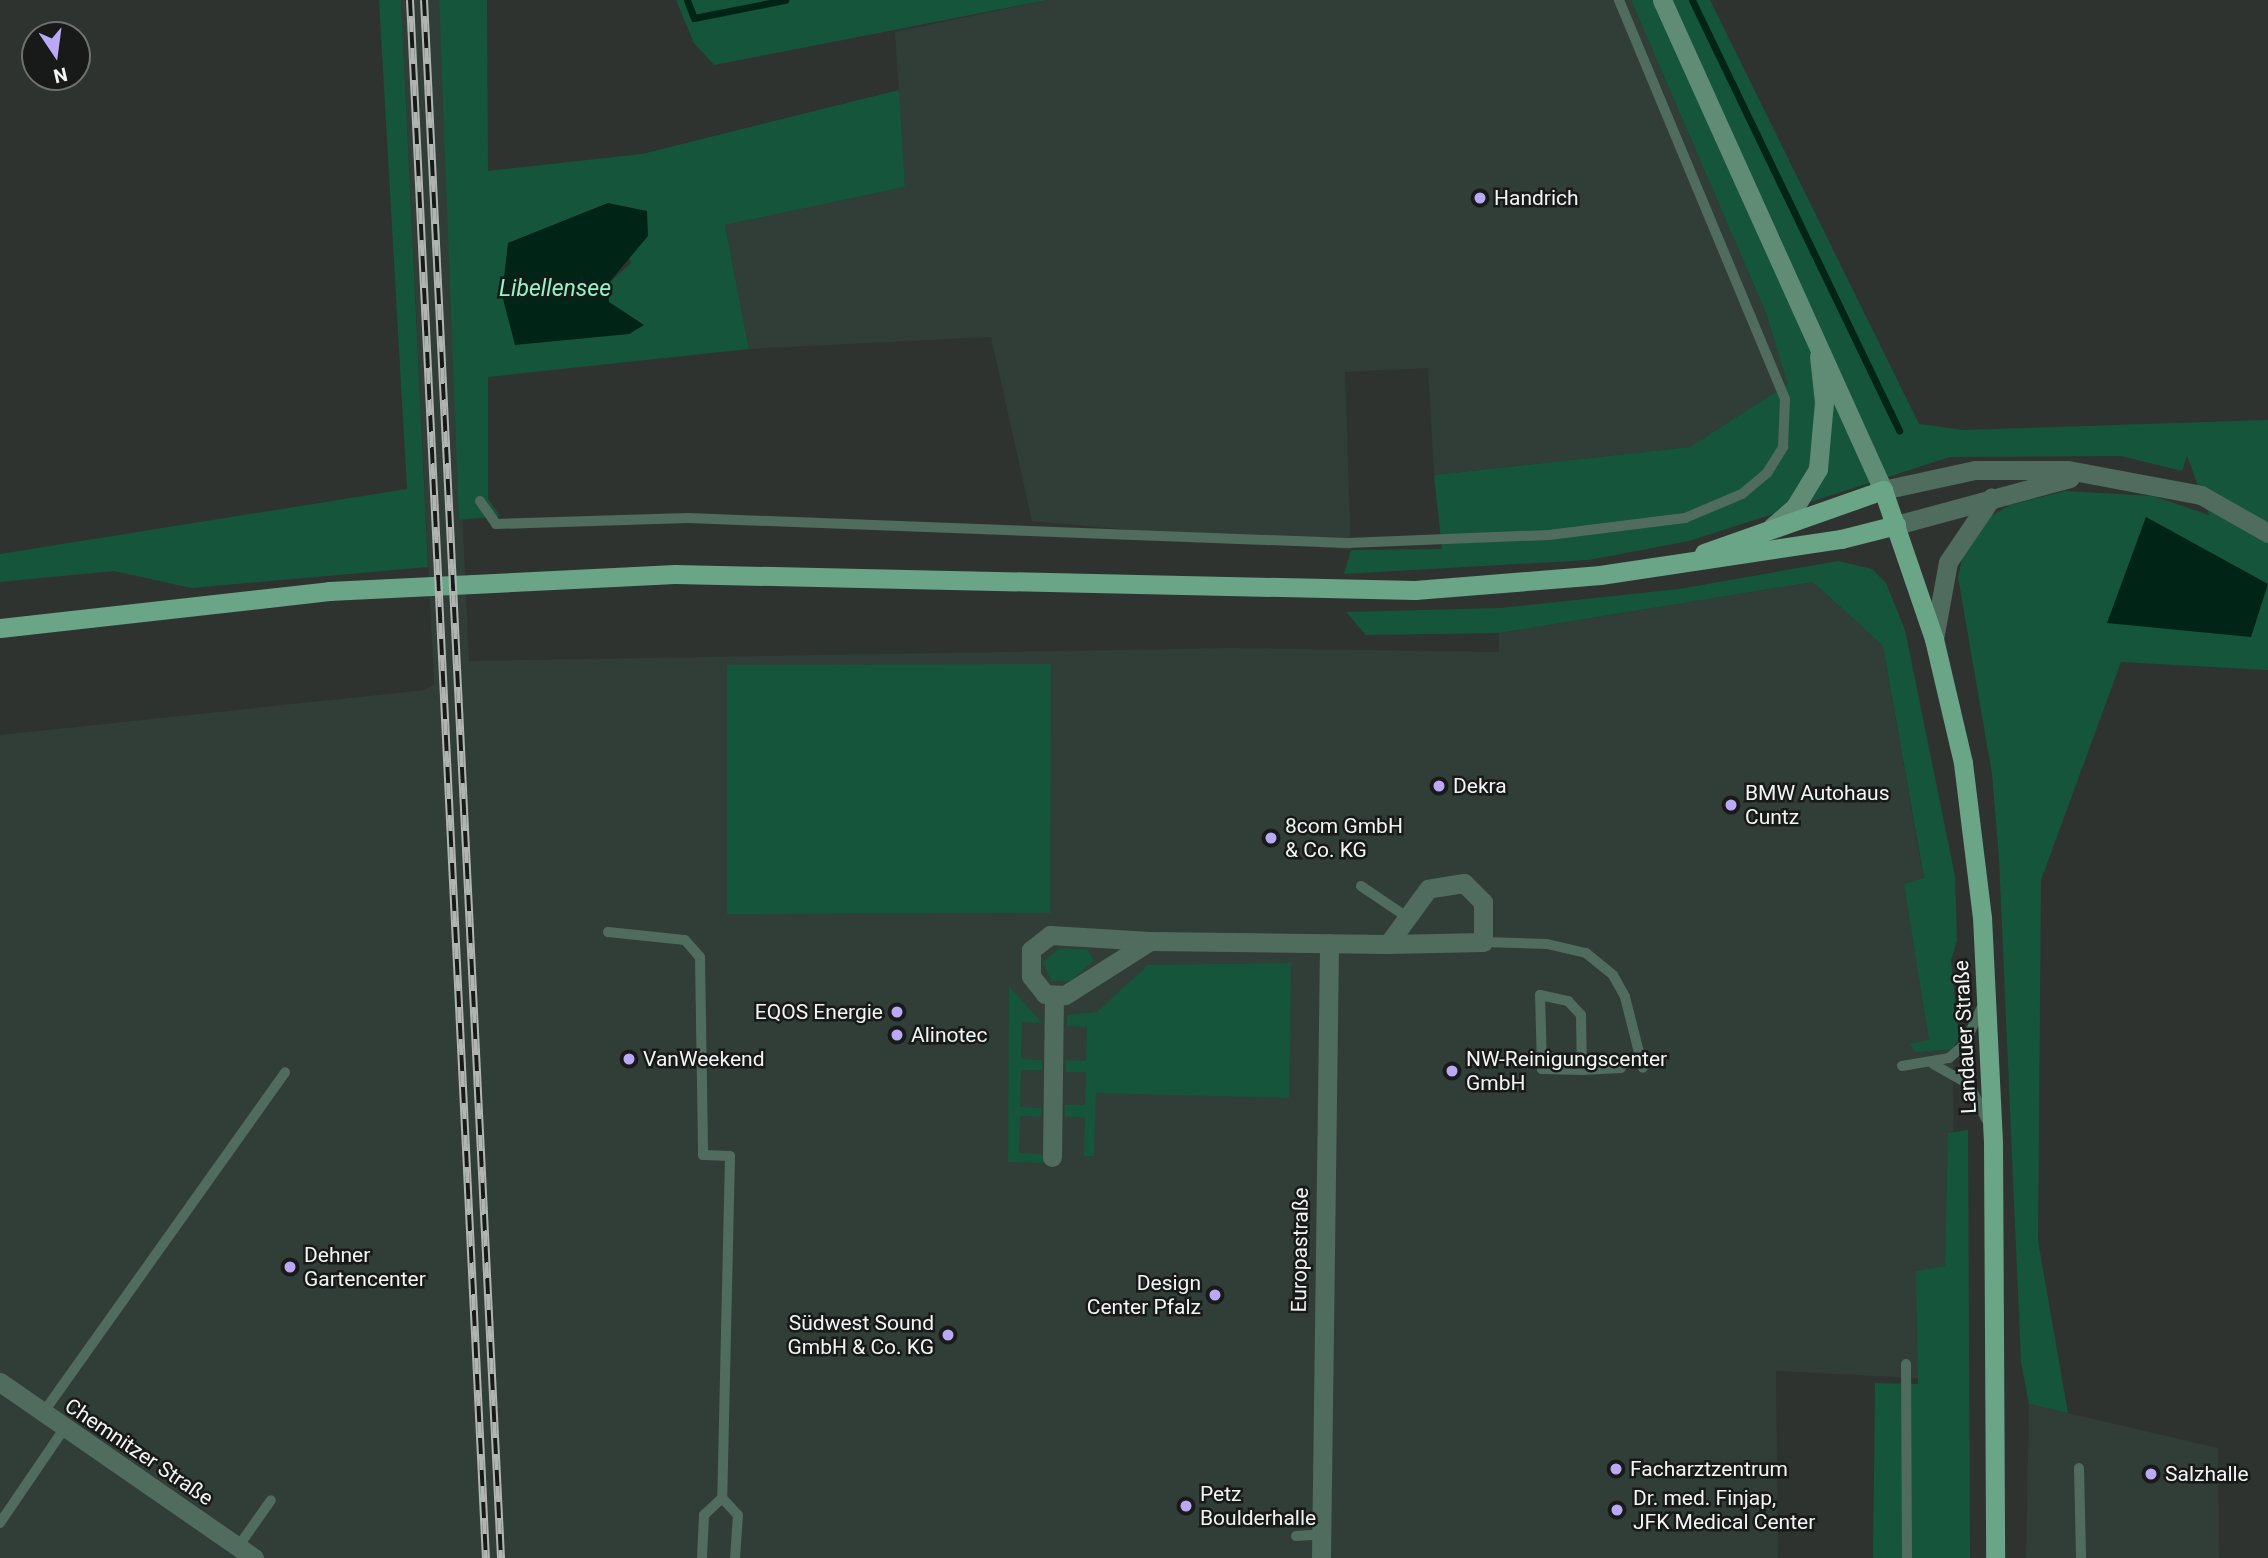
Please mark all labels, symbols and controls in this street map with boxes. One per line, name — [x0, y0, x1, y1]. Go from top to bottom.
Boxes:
north arrow — [21, 21, 91, 91]
text: N — [51, 62, 70, 88]
place label: Handrich — [1494, 185, 1579, 211]
marker: Handrich — [1472, 190, 1488, 206]
water label: Libellensee — [499, 275, 611, 303]
place label: Dekra — [1453, 773, 1507, 799]
marker: Dekra — [1431, 778, 1447, 794]
place label: BMW Autohaus Cuntz — [1745, 780, 1889, 830]
marker: BMW Autohaus Cuntz — [1723, 797, 1739, 813]
place label: 8com GmbH & Co. KG — [1285, 813, 1403, 863]
marker: 8com GmbH & Co. KG — [1263, 830, 1279, 846]
street label: Landauer Straße — [1948, 960, 1982, 1114]
place label: EQOS Energie — [755, 999, 883, 1025]
marker: EQOS Energie — [889, 1004, 905, 1020]
place label: Alinotec — [911, 1022, 987, 1048]
marker: Alinotec — [889, 1027, 905, 1043]
place label: VanWeekend — [643, 1046, 765, 1072]
place label: NW-Reinigungscenter GmbH — [1466, 1046, 1667, 1096]
marker: VanWeekend — [621, 1051, 637, 1067]
marker: NW-Reinigungscenter GmbH — [1444, 1063, 1460, 1079]
street label: Europastraße — [1286, 1187, 1314, 1313]
place label: Dehner Gartencenter — [304, 1242, 426, 1292]
marker: Dehner Gartencenter — [282, 1259, 298, 1275]
place label: Design Center Pfalz — [1087, 1270, 1201, 1320]
marker: Design Center Pfalz — [1207, 1287, 1223, 1303]
place label: Südwest Sound GmbH & Co. KG — [787, 1310, 934, 1360]
marker: Südwest Sound GmbH & Co. KG — [940, 1327, 956, 1343]
street label: Chemnitzer Straße — [60, 1393, 218, 1511]
place label: Facharztzentrum — [1630, 1456, 1788, 1482]
marker: Facharztzentrum — [1608, 1461, 1624, 1477]
place label: Salzhalle — [2165, 1461, 2249, 1487]
marker: Salzhalle — [2143, 1466, 2159, 1482]
place label: Petz Boulderhalle — [1200, 1481, 1316, 1531]
place label: Dr. med. Finjap, JFK Medical Center — [1633, 1485, 1815, 1535]
marker: Petz Boulderhalle — [1178, 1498, 1194, 1514]
marker: Dr. med. Finjap, JFK Medical Center — [1607, 1500, 1627, 1520]

